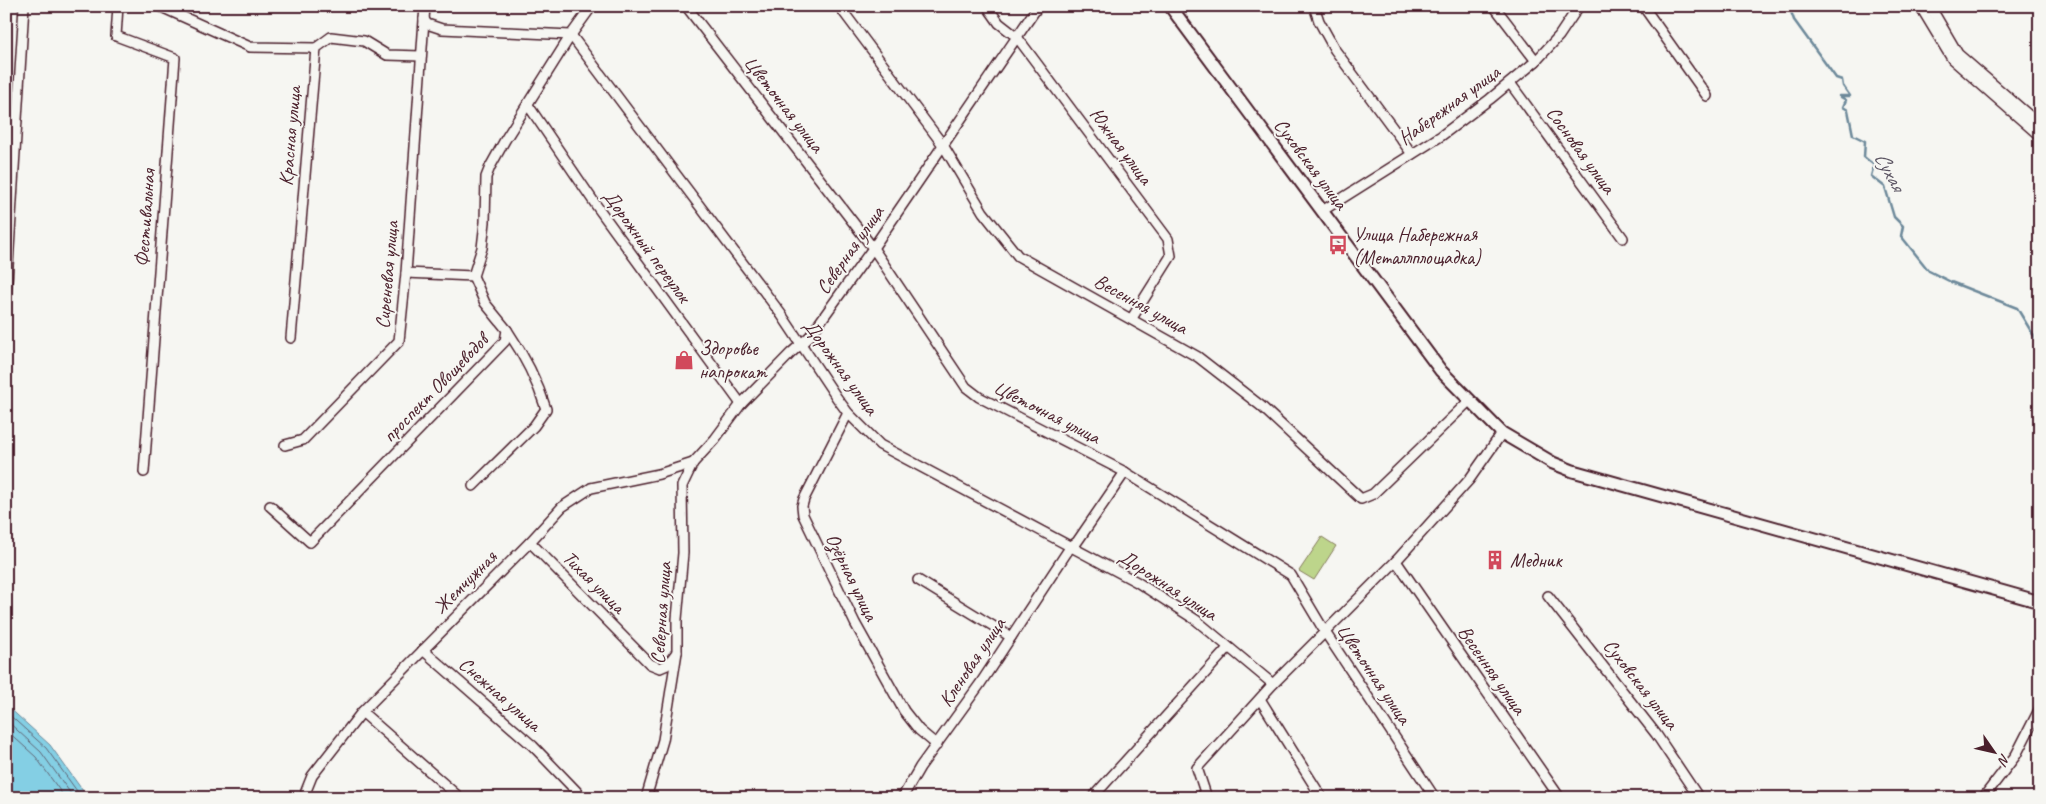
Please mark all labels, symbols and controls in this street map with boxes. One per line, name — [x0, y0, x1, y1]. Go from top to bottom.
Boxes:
street label: Цветочная улица — [738, 50, 830, 158]
street label: Набережная улица — [1393, 58, 1506, 150]
street label: Красная улица — [273, 83, 307, 187]
street label: Сосновая улица — [1541, 101, 1622, 200]
street label: Южная улица — [1084, 103, 1159, 191]
street label: Суховская улица — [1268, 113, 1354, 216]
water label: Сухая — [1869, 147, 1913, 198]
street label: Фестивальная — [129, 167, 161, 268]
street label: Дорожный переулок — [598, 185, 697, 309]
street label: Северная улица — [810, 200, 890, 299]
street label: Сиреневая улица — [370, 218, 404, 330]
place label: Улица Набережная (Металлплощадка) — [1353, 222, 1482, 270]
bus stop icon: Улица Набережная (Металлплощадка) — [1327, 234, 1349, 256]
street label: Весенняя улица — [1090, 268, 1193, 341]
street label: Дорожная улица — [798, 314, 885, 421]
street label: проспект Овощеводов — [377, 326, 496, 448]
place label: Здоровье напрокат — [699, 336, 768, 384]
shop icon: Здоровье напрокат — [673, 349, 695, 371]
street label: Цветочная улица — [990, 374, 1106, 450]
street label: Озёрная улица — [819, 529, 885, 627]
street label: Жемчужная — [428, 544, 503, 619]
street label: Дорожная улица — [1114, 544, 1223, 627]
street label: Тихая улица — [557, 545, 632, 620]
place label: Медник — [1510, 548, 1563, 573]
building icon: Медник — [1484, 549, 1506, 571]
street label: Северная улица — [645, 560, 677, 665]
street label: Кленовая улица — [933, 612, 1012, 711]
street label: Цветочная улица — [1331, 619, 1418, 730]
street label: Весенняя улица — [1452, 621, 1532, 720]
street label: Суховская улица — [1598, 634, 1685, 735]
street label: Снежная улица — [454, 651, 548, 738]
north arrow — [1968, 726, 2018, 776]
text: N — [1994, 751, 2014, 769]

